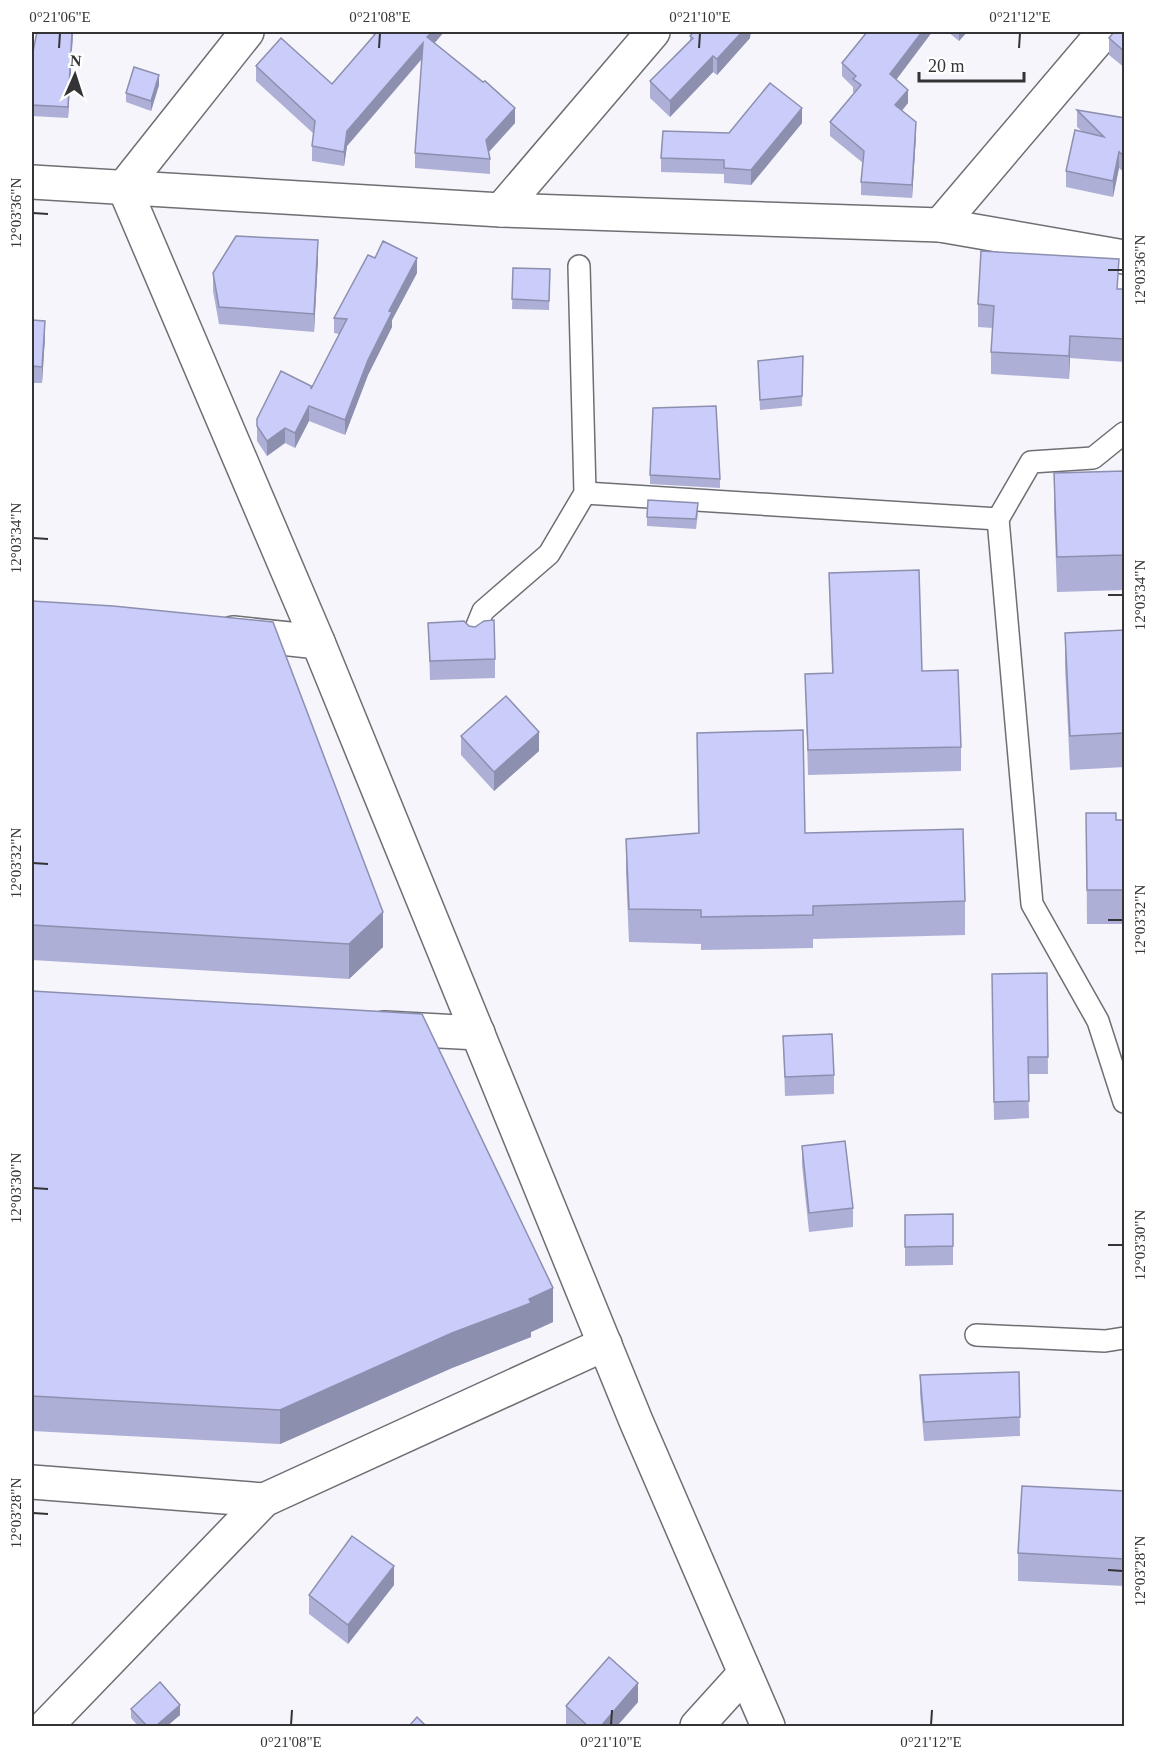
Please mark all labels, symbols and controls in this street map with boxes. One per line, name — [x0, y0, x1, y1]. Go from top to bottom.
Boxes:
text: 0°21'06"E — [29, 9, 91, 25]
text: 0°21'08"E — [349, 9, 411, 25]
text: 0°21'10"E — [669, 9, 731, 25]
text: 0°21'12"E — [989, 9, 1051, 25]
north arrow — [45, 45, 105, 105]
scale bar — [919, 45, 1024, 83]
text: N — [70, 52, 82, 69]
text: 20 m — [928, 56, 965, 76]
text: 12°03'36"N — [8, 178, 24, 248]
text: 12°03'36"N — [1132, 235, 1148, 305]
text: 12°03'34"N — [8, 503, 24, 573]
text: 12°03'34"N — [1132, 560, 1148, 630]
text: 12°03'32"N — [8, 828, 24, 898]
text: 12°03'32"N — [1132, 885, 1148, 955]
text: 12°03'30"N — [8, 1153, 24, 1223]
text: 12°03'30"N — [1132, 1210, 1148, 1280]
text: 12°03'28"N — [8, 1478, 24, 1548]
text: 12°03'28"N — [1132, 1536, 1148, 1606]
text: 0°21'08"E — [260, 1734, 322, 1750]
text: 0°21'10"E — [580, 1734, 642, 1750]
text: 0°21'12"E — [900, 1734, 962, 1750]

